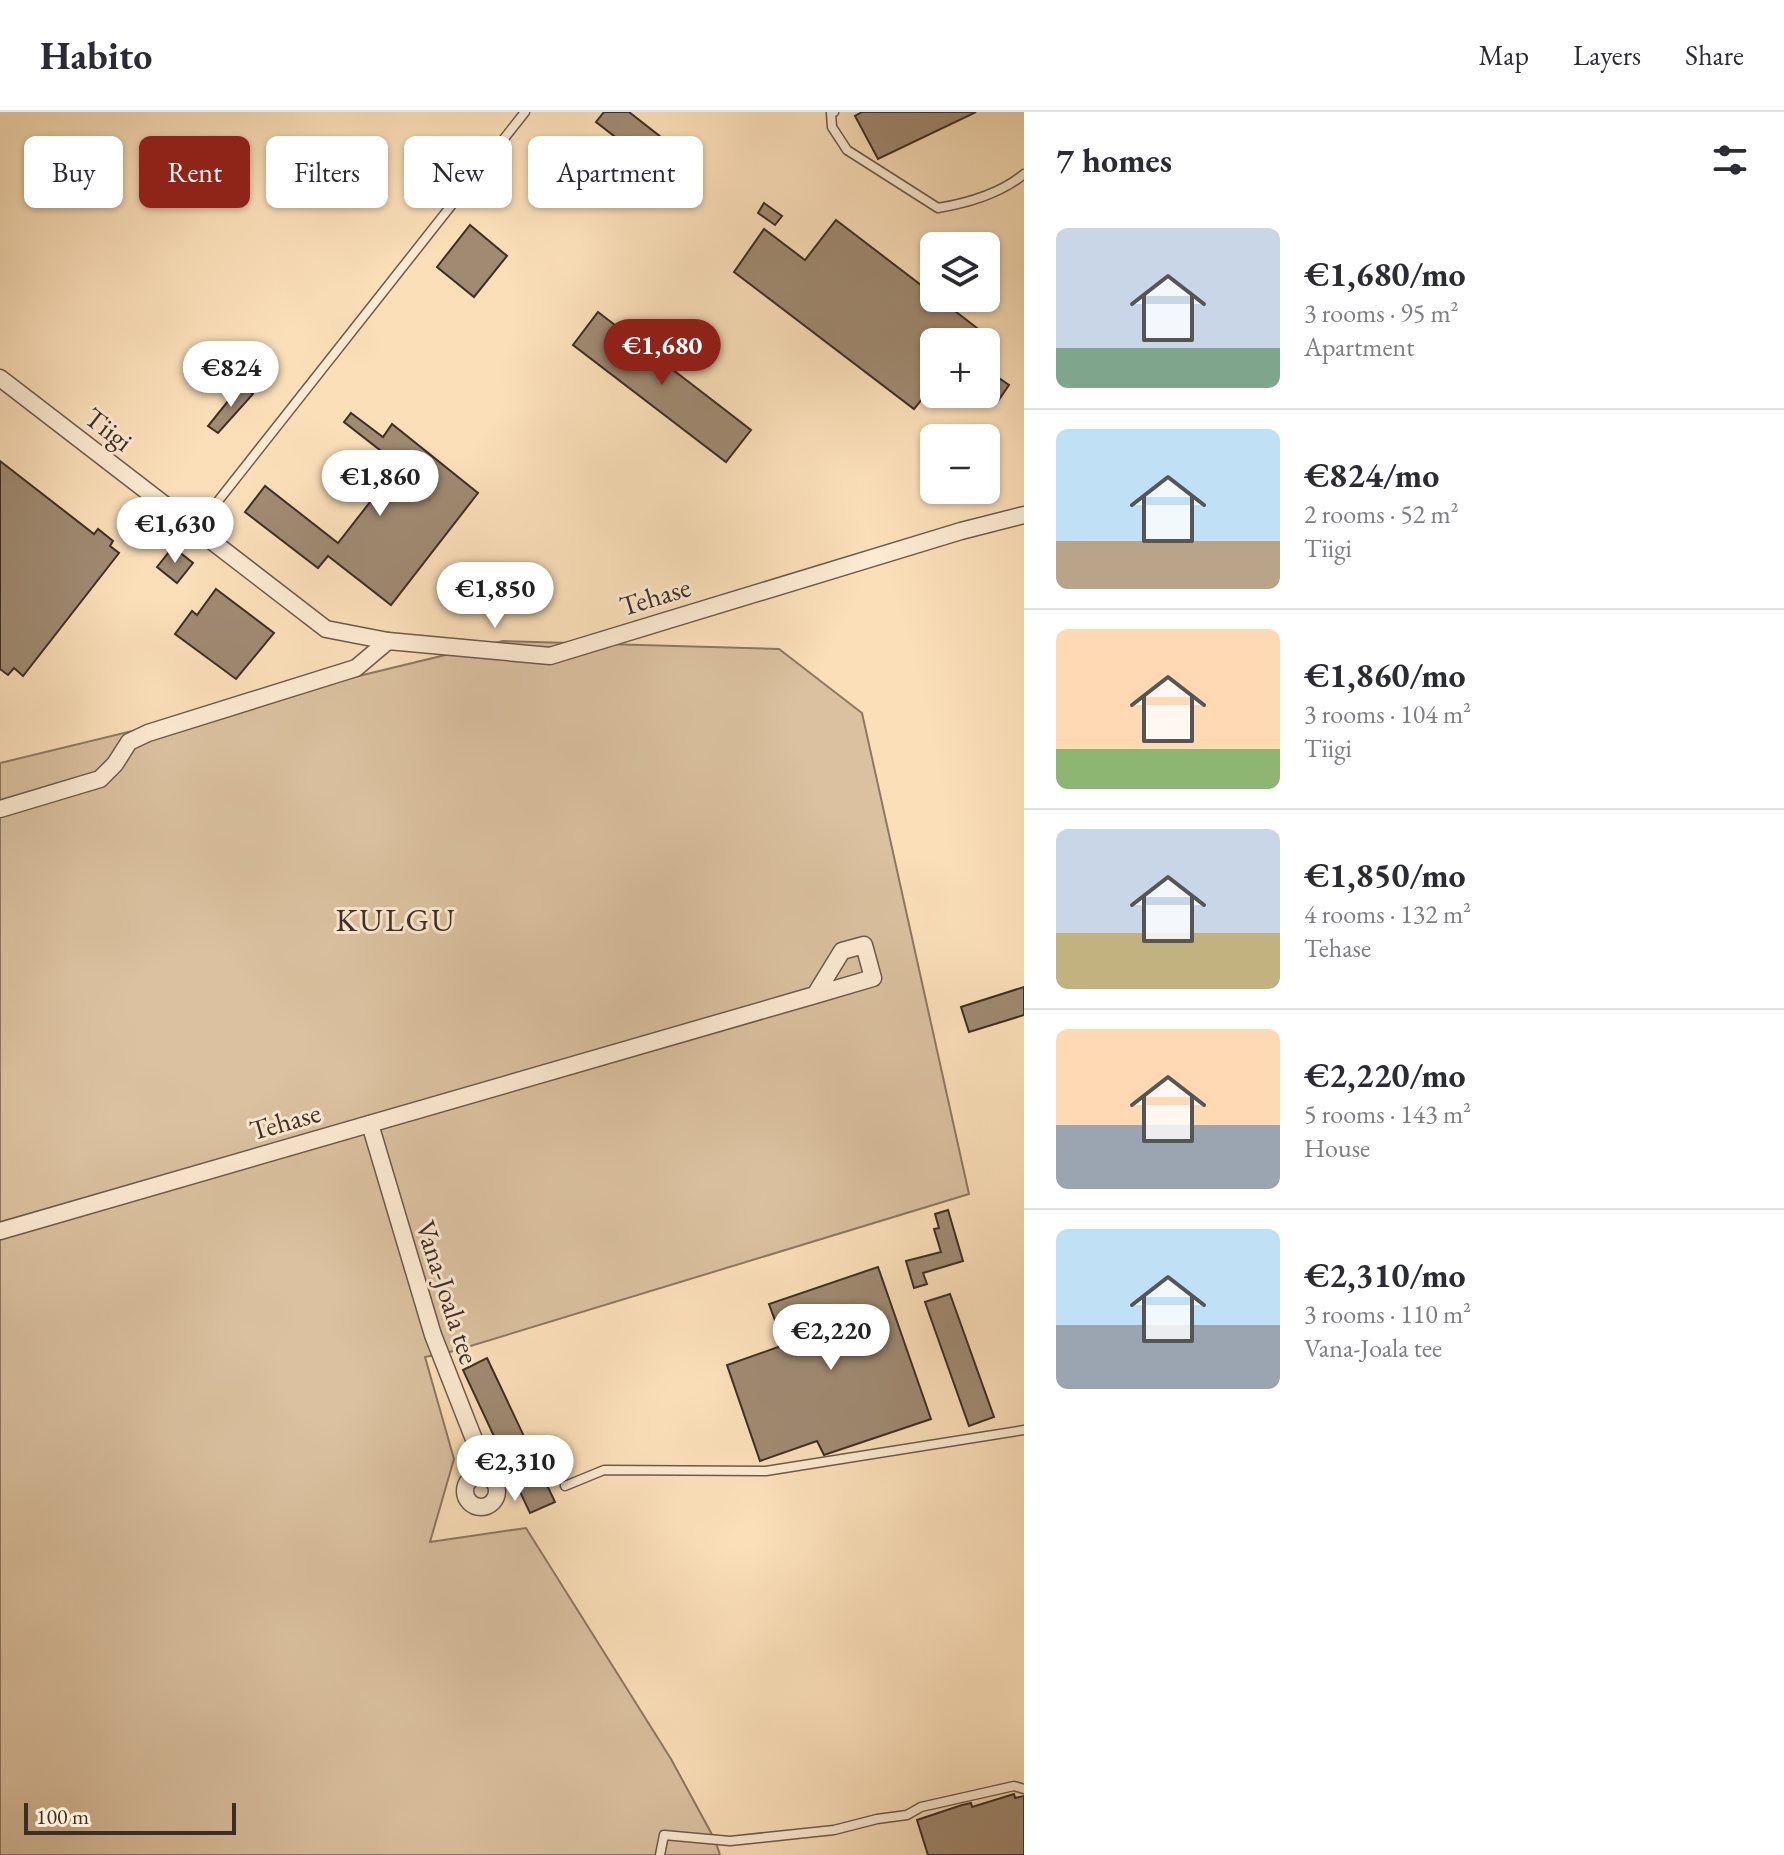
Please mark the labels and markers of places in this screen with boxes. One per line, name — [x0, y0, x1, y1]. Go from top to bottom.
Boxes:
pin: €1,680 — [597, 319, 727, 387]
pin: €824 — [184, 341, 278, 409]
pin: €1,860 — [315, 450, 445, 518]
pin: €1,630 — [110, 497, 240, 565]
pin: €1,850 — [430, 562, 560, 630]
pin: €2,220 — [766, 1304, 896, 1372]
pin: €2,310 — [450, 1435, 580, 1503]

